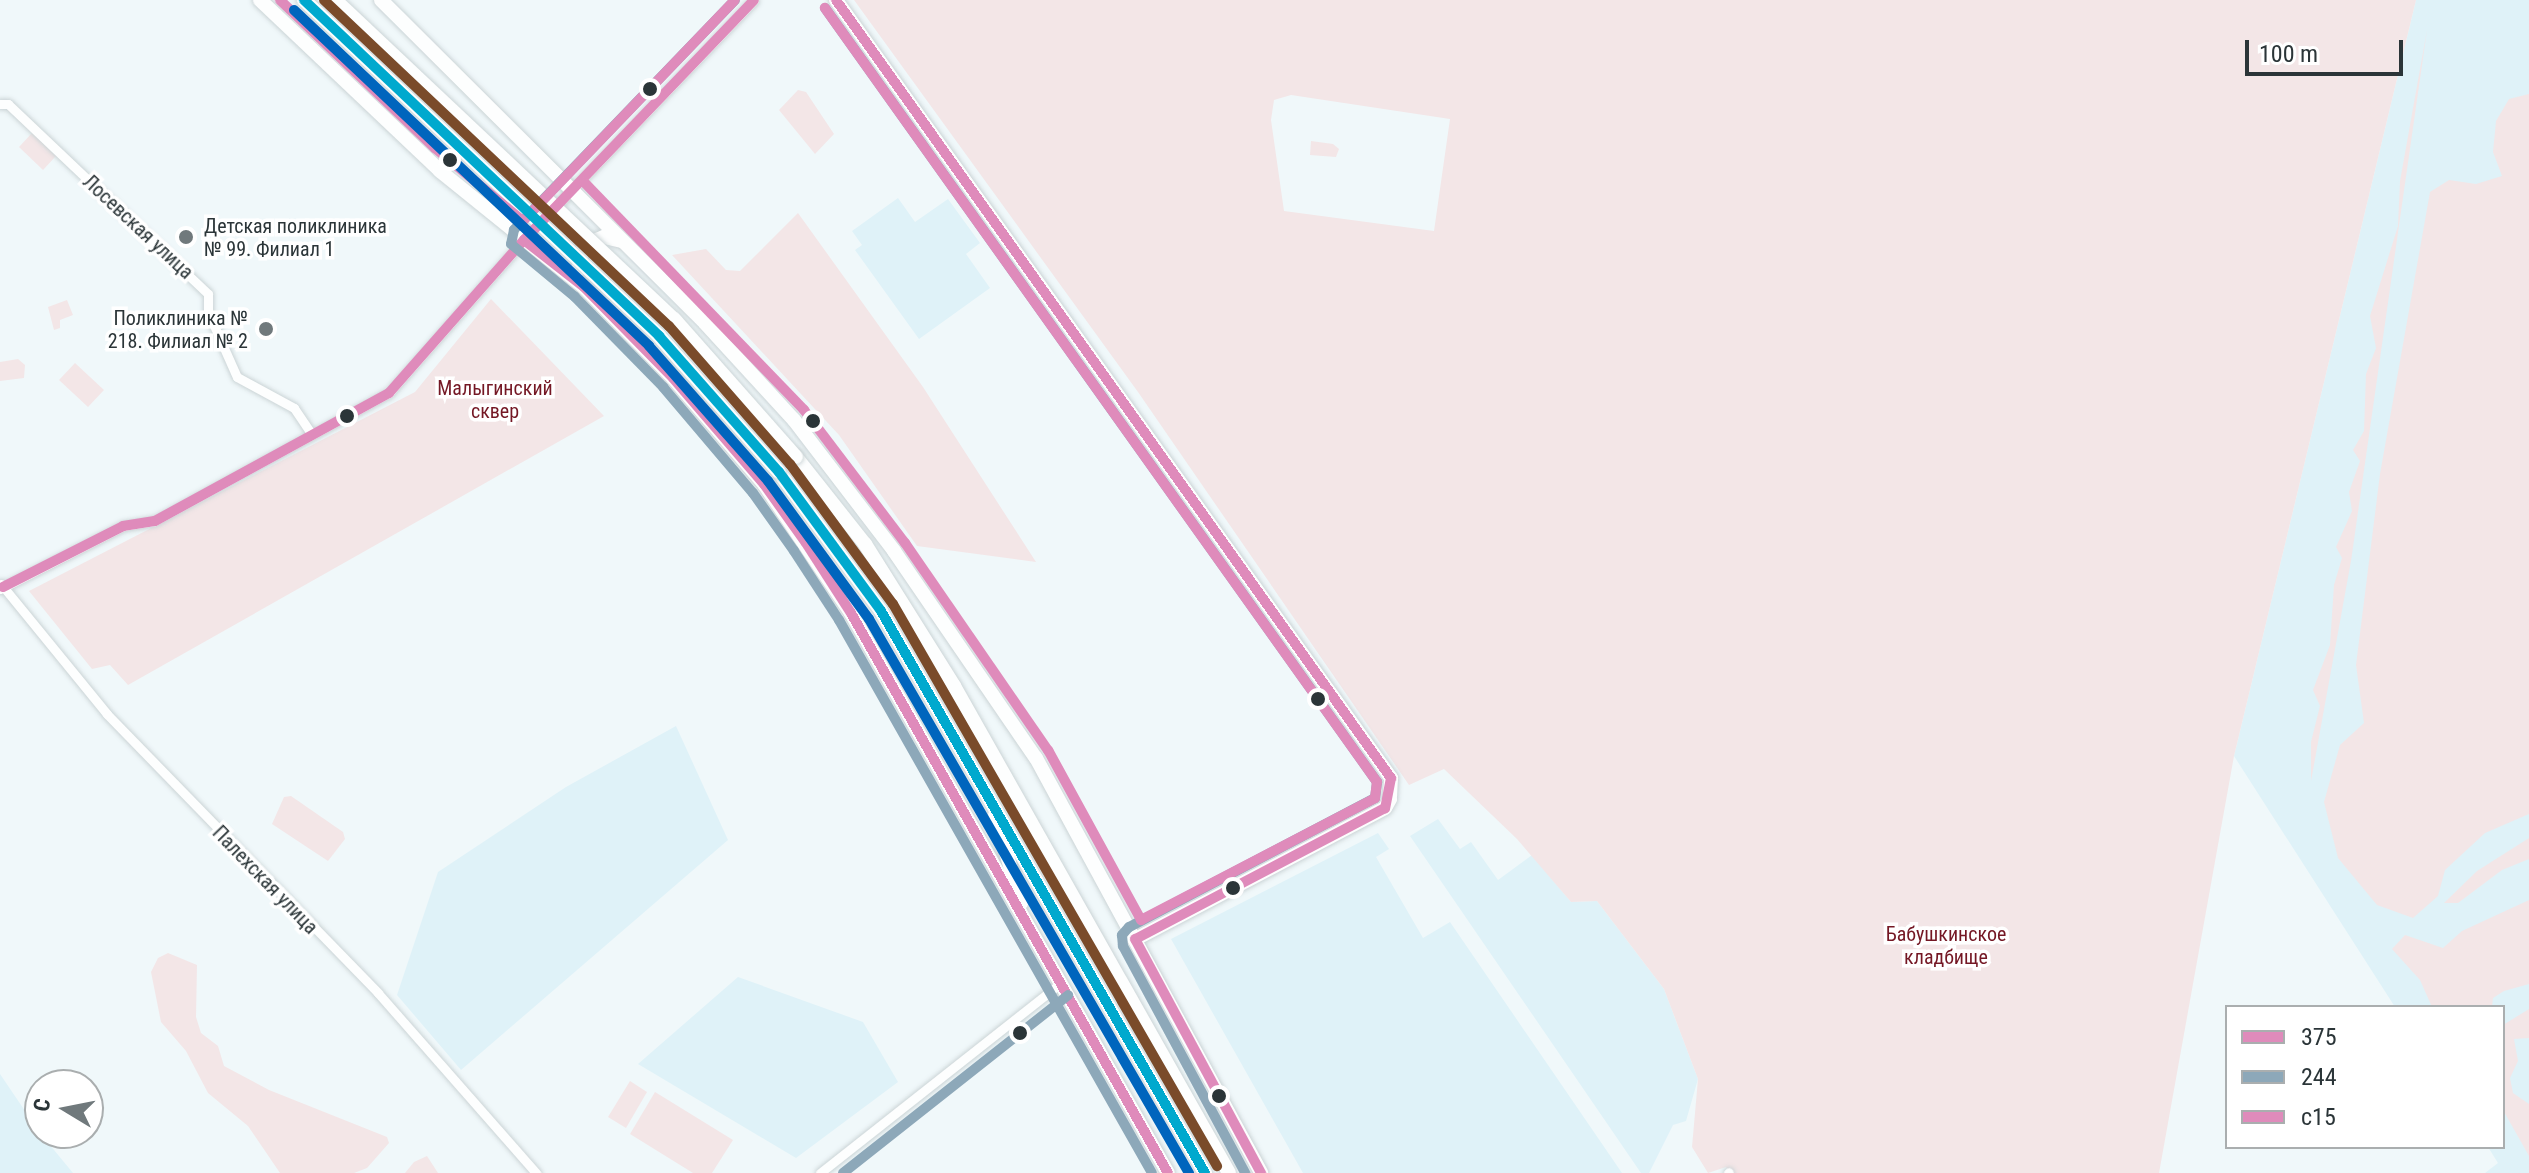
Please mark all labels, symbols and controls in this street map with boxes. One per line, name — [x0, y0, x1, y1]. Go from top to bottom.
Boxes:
scale bar — [2249, 24, 2407, 74]
text: 100 m — [2259, 40, 2318, 68]
unlabelled marker — [642, 81, 658, 97]
unlabelled marker — [442, 152, 458, 168]
street label: Лосевская улица — [78, 170, 198, 284]
place label: Детская поликлиника № 99. Филиал 1 — [204, 214, 387, 261]
marker: Детская поликлиника № 99. Филиал 1 — [175, 226, 197, 248]
place label: Поликлиника № 218. Филиал № 2 — [108, 306, 248, 353]
marker: Поликлиника № 218. Филиал № 2 — [255, 318, 277, 340]
park label: Малыгинский сквер — [437, 377, 553, 424]
unlabelled marker — [339, 408, 355, 424]
unlabelled marker — [805, 413, 821, 429]
unlabelled marker — [1310, 691, 1326, 707]
street label: Палехская улица — [207, 821, 323, 939]
unlabelled marker — [1225, 880, 1241, 896]
park label: Бабушкинское кладбище — [1886, 923, 2006, 970]
legend — [2225, 1005, 2505, 1149]
text: 375 — [2301, 1023, 2337, 1051]
unlabelled marker — [1012, 1025, 1028, 1041]
text: 244 — [2301, 1063, 2337, 1091]
north arrow — [24, 1069, 104, 1149]
unlabelled marker — [1211, 1088, 1227, 1104]
text: С — [28, 1097, 55, 1113]
text: с15 — [2301, 1103, 2336, 1131]

